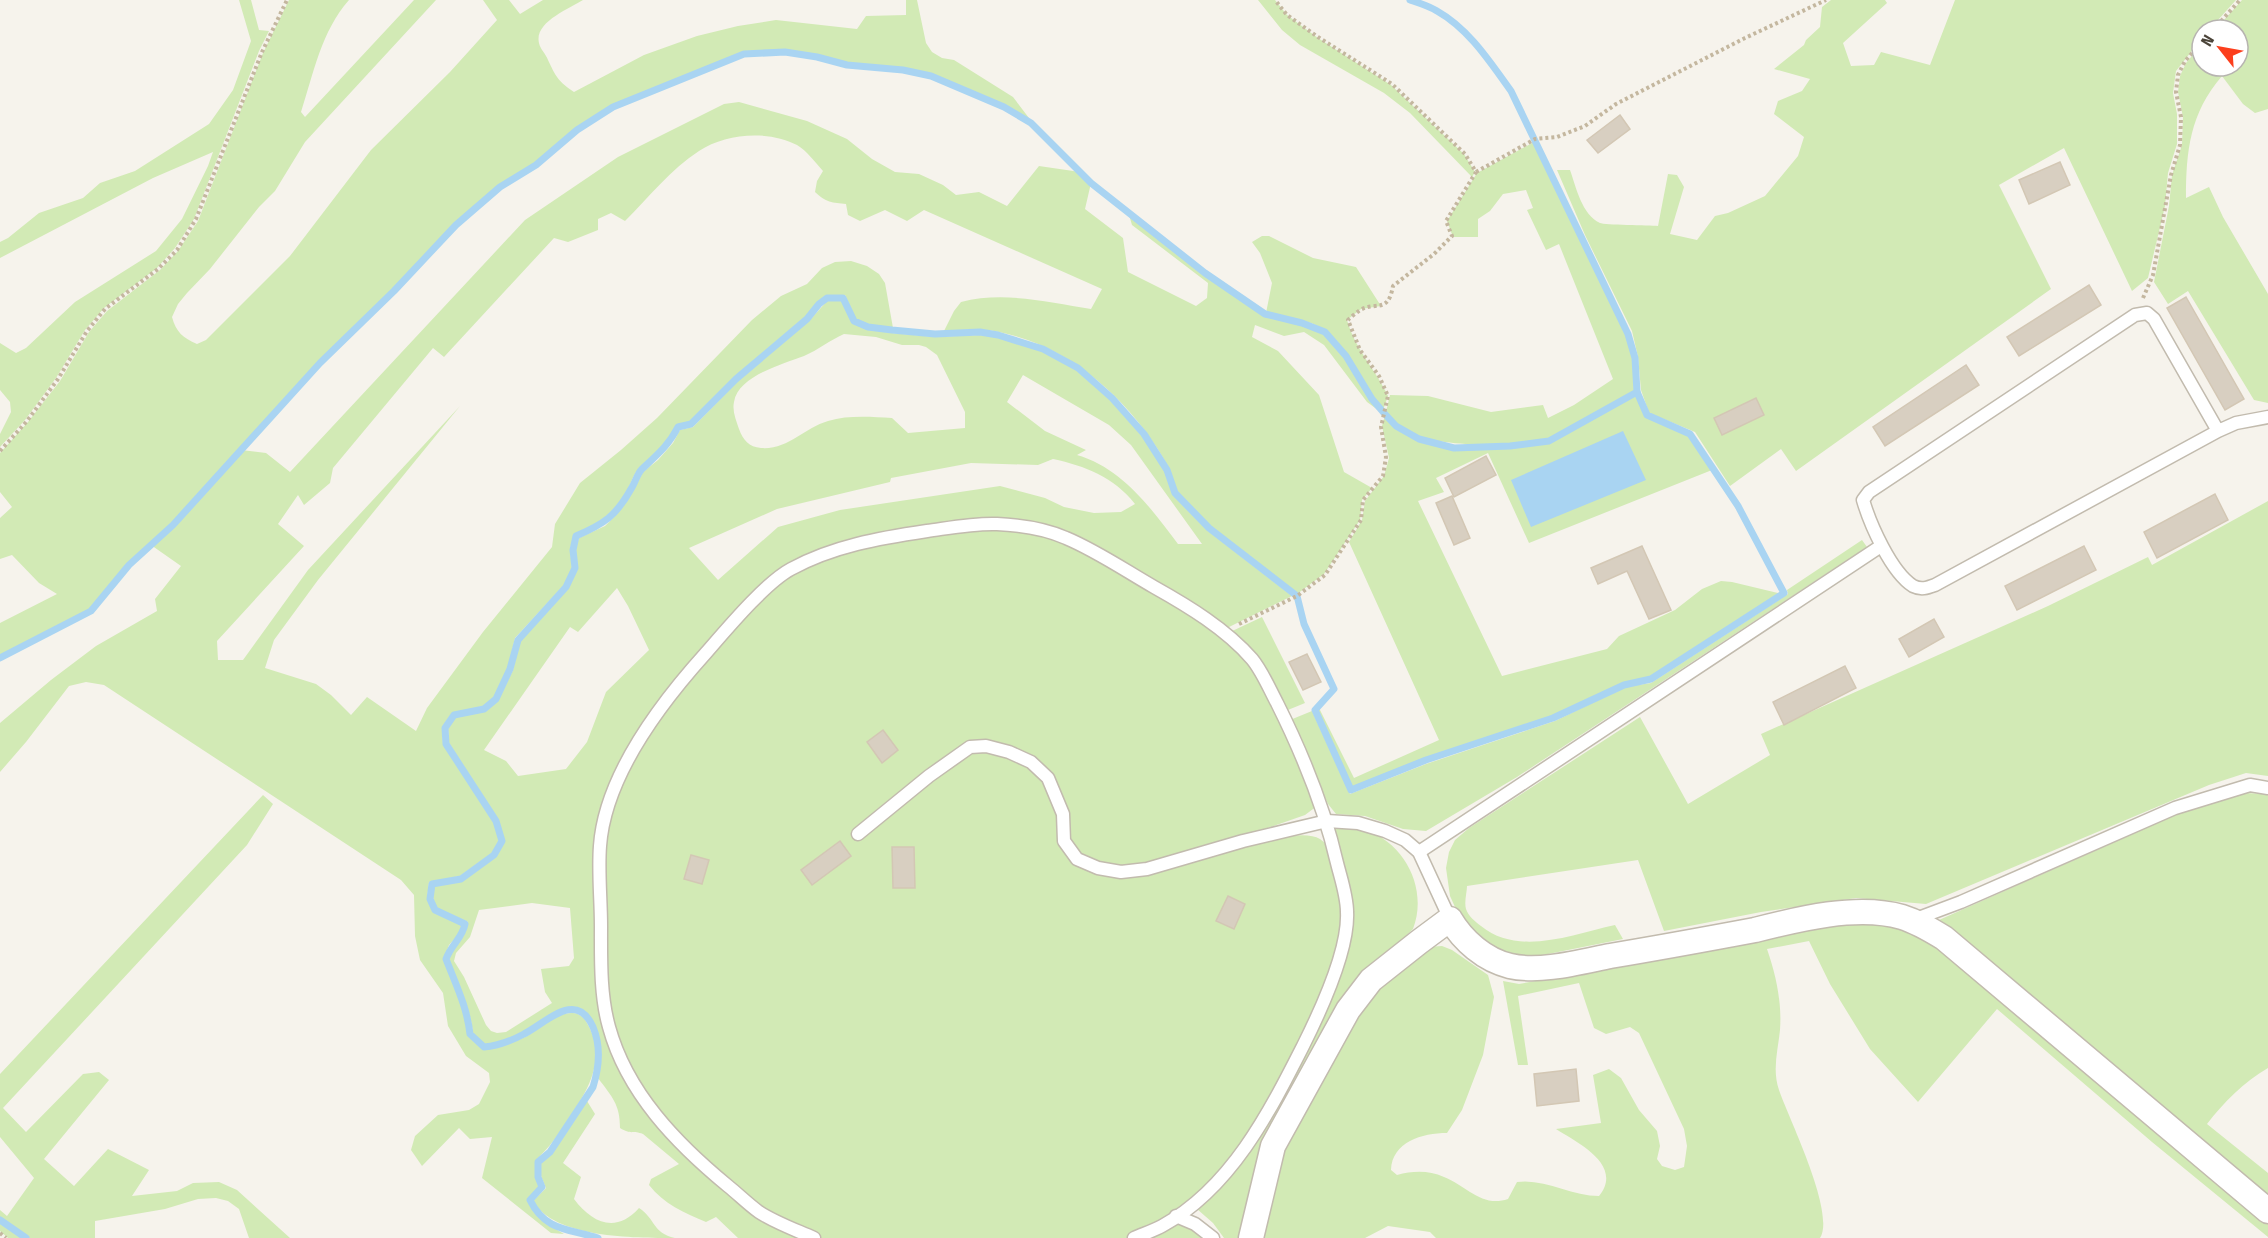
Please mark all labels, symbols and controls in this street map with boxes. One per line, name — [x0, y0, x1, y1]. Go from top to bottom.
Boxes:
north arrow — [2190, 18, 2250, 78]
text: N — [2197, 32, 2218, 50]

